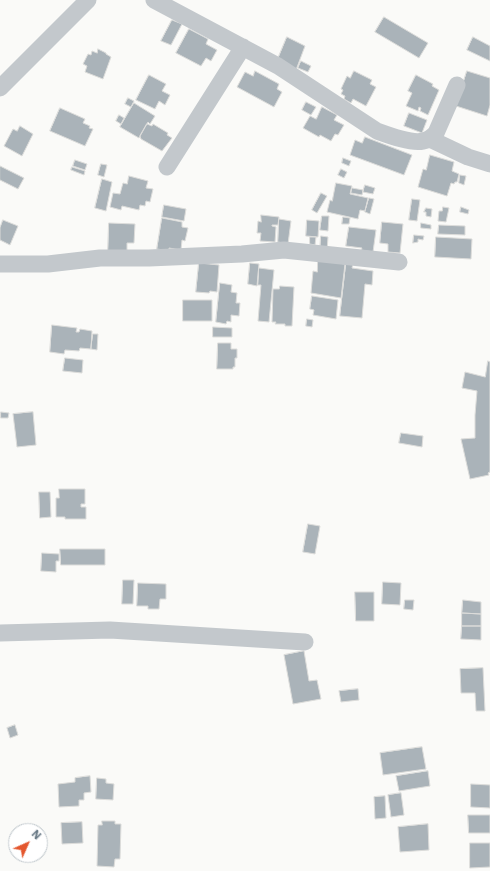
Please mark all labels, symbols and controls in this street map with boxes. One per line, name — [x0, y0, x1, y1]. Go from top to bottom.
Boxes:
north arrow — [8, 823, 48, 863]
text: N — [29, 827, 44, 842]

